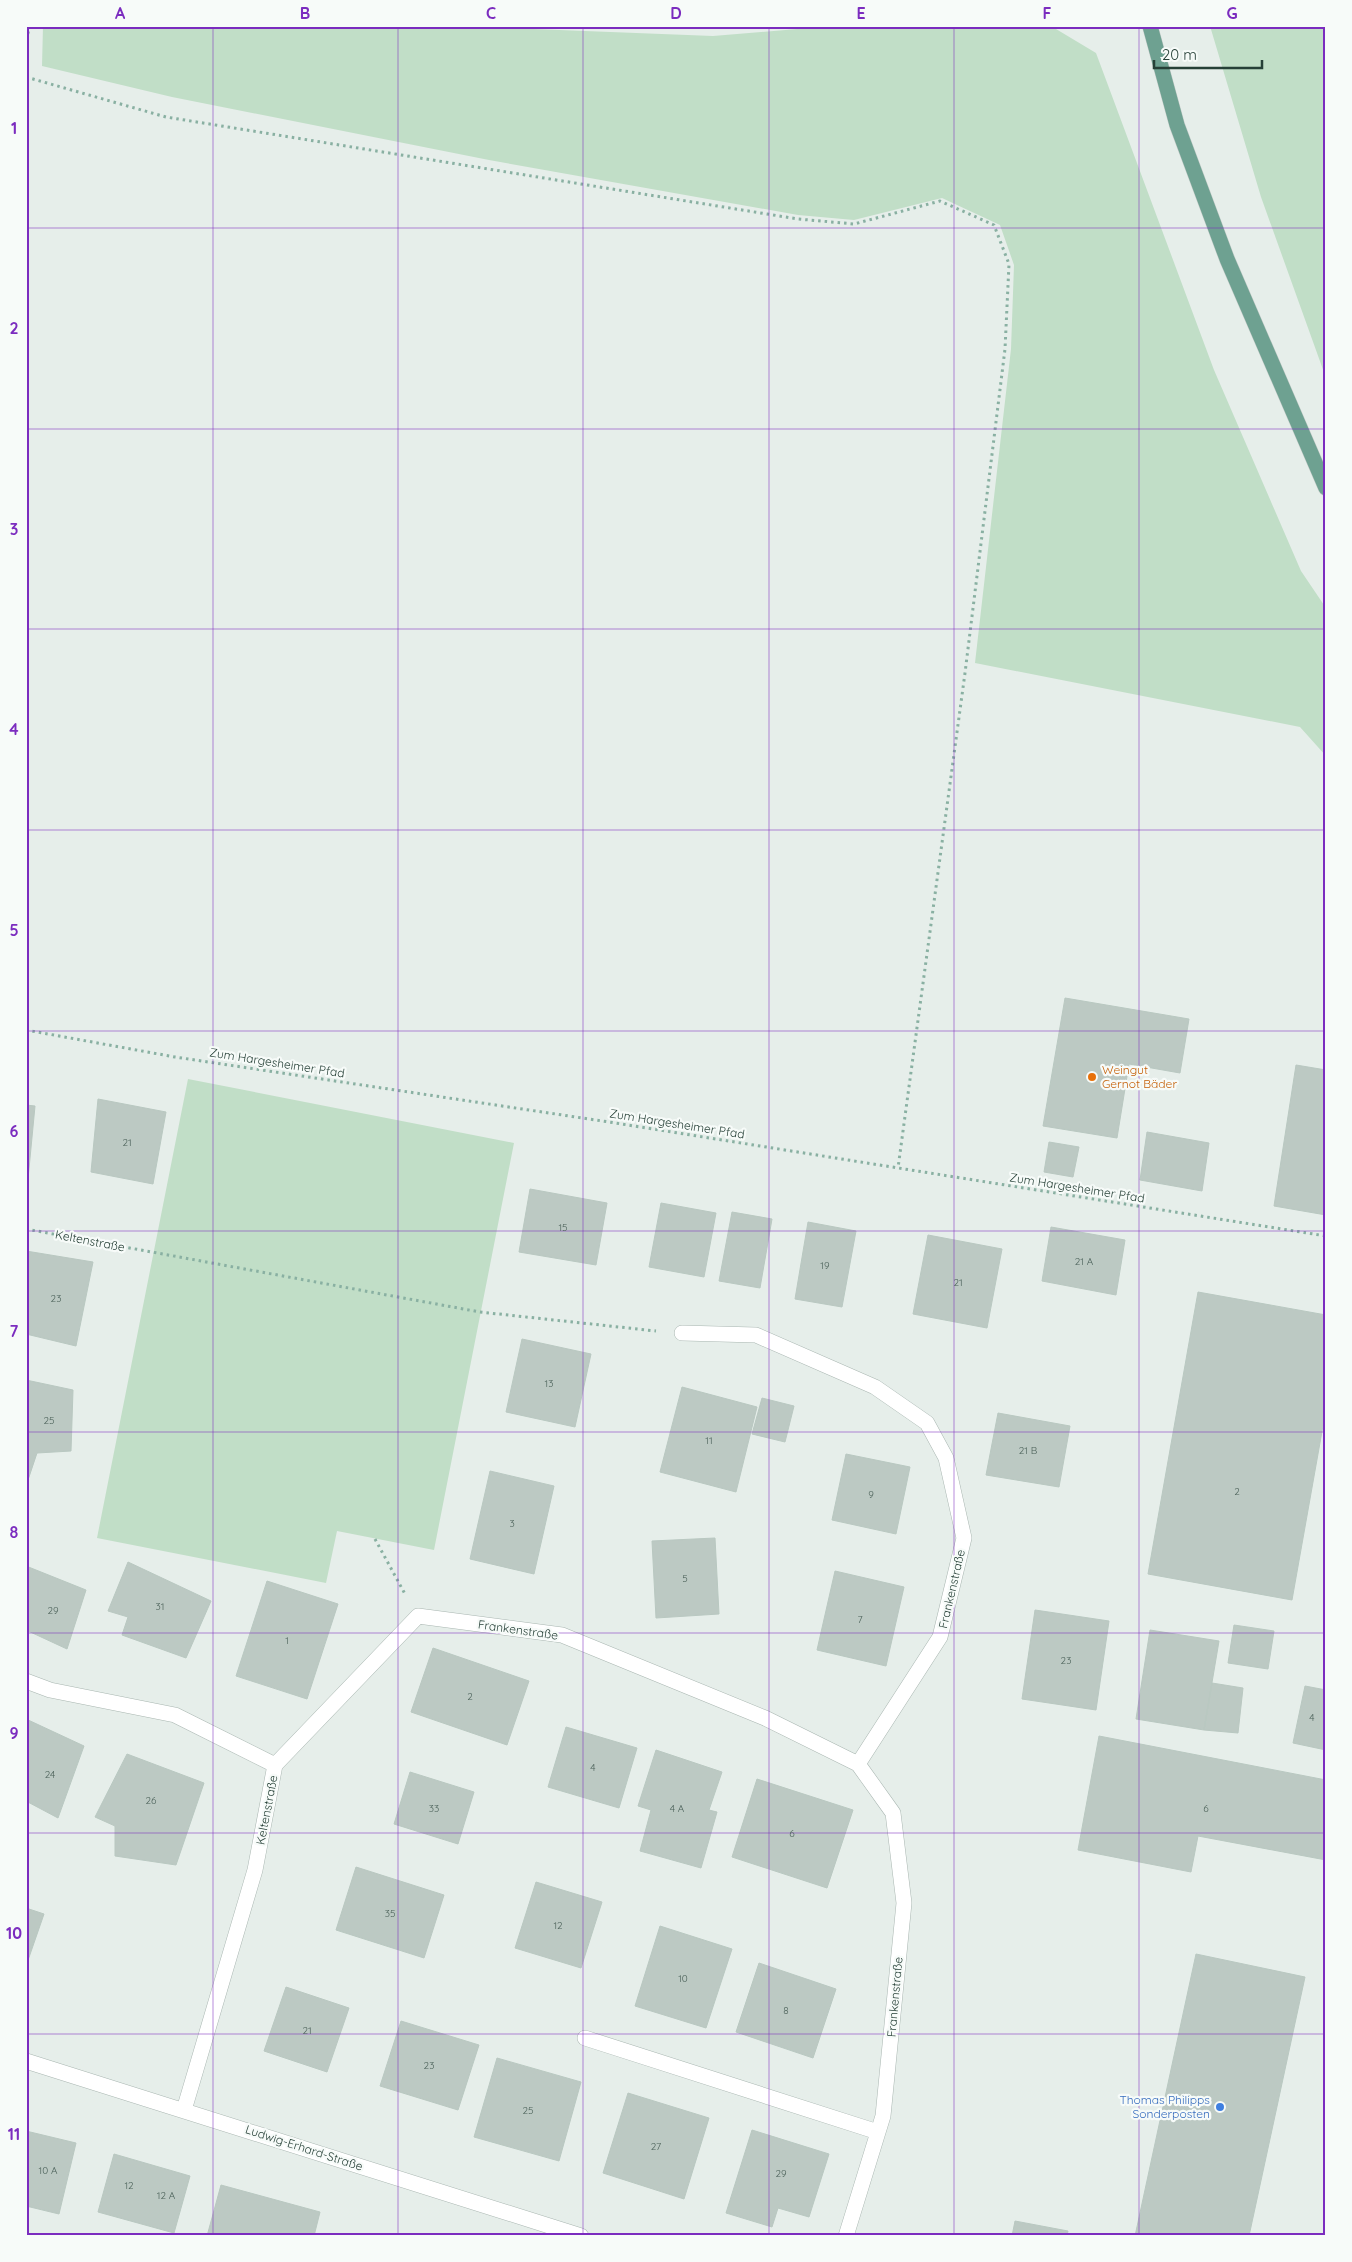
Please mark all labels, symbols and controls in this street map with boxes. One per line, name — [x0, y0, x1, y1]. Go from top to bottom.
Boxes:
text: A — [115, 3, 126, 23]
text: B — [300, 3, 310, 23]
text: C — [486, 3, 496, 23]
text: D — [670, 3, 682, 23]
text: E — [856, 3, 866, 23]
text: F — [1043, 3, 1052, 23]
text: G — [1226, 3, 1238, 23]
scale bar — [1154, 38, 1262, 70]
text: 20 m — [1162, 45, 1197, 64]
text: 1 — [11, 118, 17, 138]
text: 2 — [9, 318, 19, 338]
text: 3 — [10, 519, 18, 539]
text: 4 — [9, 719, 19, 739]
text: 5 — [9, 920, 19, 940]
street label: Zum Hargesheimer Pfad — [208, 1044, 346, 1081]
place label: Weingut Gernot Bäder — [1102, 1062, 1177, 1091]
marker: Weingut Gernot Bäder — [1086, 1071, 1098, 1083]
street label: Zum Hargesheimer Pfad — [608, 1105, 746, 1142]
text: 6 — [10, 1121, 19, 1141]
house number: 21 — [122, 1136, 132, 1149]
street label: Zum Hargesheimer Pfad — [1008, 1169, 1146, 1206]
house number: 15 — [558, 1221, 568, 1234]
street label: Keltenstraße — [54, 1226, 126, 1255]
house number: 21 A — [1075, 1255, 1094, 1268]
house number: 19 — [820, 1259, 830, 1272]
house number: 21 — [953, 1276, 963, 1289]
house number: 23 — [51, 1292, 61, 1305]
text: 7 — [10, 1321, 19, 1341]
house number: 13 — [545, 1377, 553, 1390]
house number: 25 — [44, 1414, 55, 1427]
house number: 11 — [705, 1434, 713, 1447]
house number: 21 B — [1019, 1444, 1038, 1457]
house number: 2 — [1234, 1485, 1240, 1498]
house number: 9 — [868, 1488, 874, 1501]
house number: 3 — [509, 1517, 515, 1530]
text: 8 — [10, 1522, 19, 1542]
street label: Frankenstraße — [935, 1548, 968, 1630]
house number: 5 — [682, 1572, 688, 1585]
house number: 31 — [156, 1600, 164, 1613]
house number: 29 — [47, 1604, 59, 1617]
house number: 7 — [857, 1613, 863, 1626]
street label: Frankenstraße — [477, 1616, 559, 1643]
house number: 1 — [285, 1634, 289, 1647]
house number: 23 — [1061, 1654, 1071, 1667]
house number: 2 — [467, 1690, 473, 1703]
house number: 4 — [1309, 1711, 1315, 1724]
text: 9 — [9, 1723, 19, 1743]
house number: 4 — [590, 1761, 596, 1774]
house number: 24 — [45, 1768, 55, 1781]
street label: Keltenstraße — [252, 1774, 281, 1846]
house number: 26 — [146, 1794, 157, 1807]
house number: 33 — [429, 1802, 439, 1815]
house number: 4 A — [670, 1802, 685, 1815]
house number: 6 — [1203, 1802, 1209, 1815]
house number: 6 — [789, 1827, 795, 1840]
house number: 35 — [385, 1907, 395, 1920]
house number: 12 — [553, 1919, 563, 1932]
text: 10 — [6, 1923, 22, 1943]
street label: Frankenstraße — [884, 1956, 906, 2038]
house number: 10 — [678, 1972, 688, 1985]
house number: 8 — [783, 2004, 789, 2017]
house number: 21 — [302, 2024, 312, 2037]
house number: 23 — [424, 2059, 434, 2072]
place label: Thomas Philipps Sonderposten — [1120, 2092, 1210, 2121]
marker: Thomas Philipps Sonderposten — [1214, 2101, 1226, 2113]
house number: 25 — [523, 2104, 534, 2117]
street label: Ludwig-Erhard-Straße — [243, 2121, 365, 2174]
text: 11 — [8, 2124, 20, 2144]
house number: 27 — [651, 2140, 661, 2153]
house number: 10 A — [39, 2164, 58, 2177]
house number: 29 — [775, 2167, 787, 2180]
house number: 12 — [124, 2179, 134, 2192]
house number: 12 A — [157, 2189, 176, 2202]

